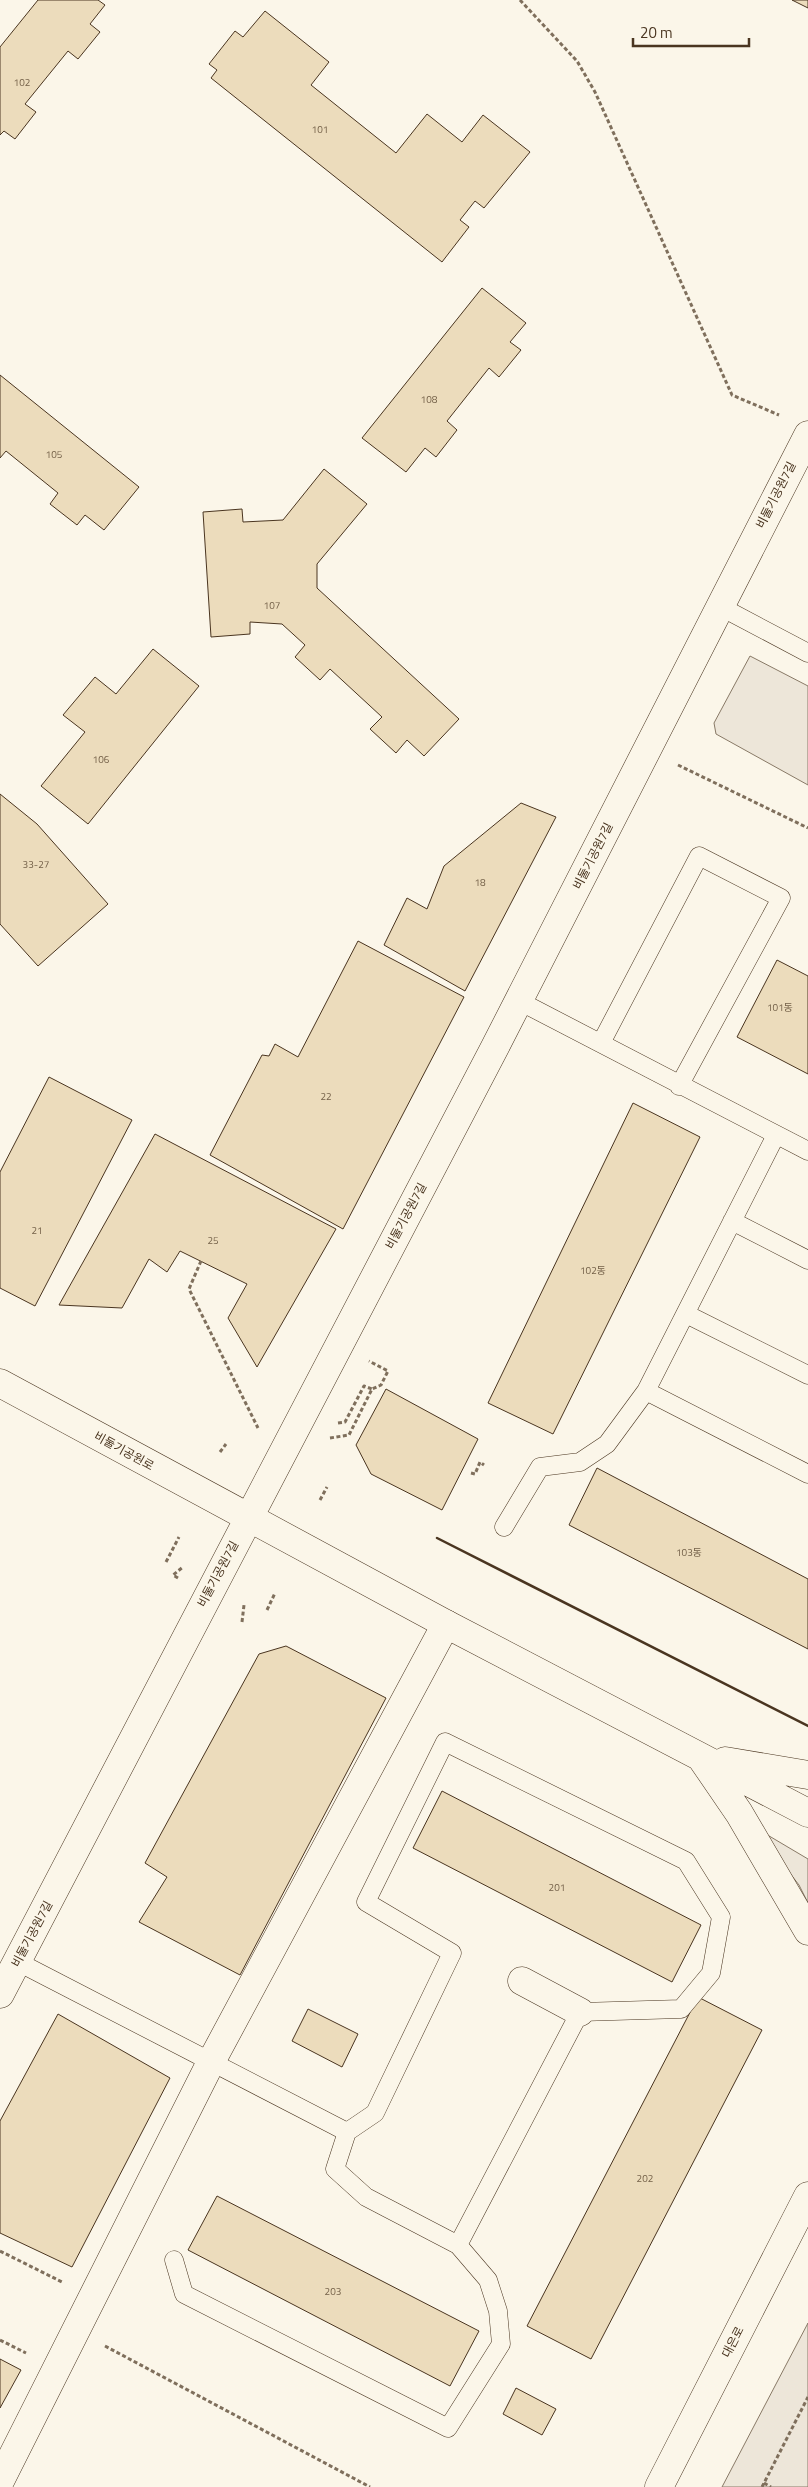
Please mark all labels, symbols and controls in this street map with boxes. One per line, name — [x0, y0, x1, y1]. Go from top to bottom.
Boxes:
scale bar — [633, 15, 749, 47]
text: 20 m — [640, 21, 673, 44]
house number: 102 — [14, 75, 30, 90]
house number: 101 — [312, 122, 328, 137]
house number: 108 — [421, 392, 438, 407]
house number: 105 — [46, 447, 63, 462]
street label: 비둘기공원7길 — [751, 458, 801, 532]
house number: 107 — [264, 598, 280, 613]
house number: 106 — [93, 752, 110, 767]
street label: 비둘기공원7길 — [568, 819, 618, 893]
house number: 33-27 — [23, 857, 49, 872]
house number: 18 — [474, 875, 486, 890]
house number: 101동 — [767, 1000, 793, 1015]
house number: 22 — [320, 1089, 332, 1104]
street label: 비둘기공원7길 — [380, 1179, 431, 1252]
house number: 21 — [31, 1223, 43, 1238]
house number: 25 — [207, 1233, 219, 1248]
house number: 102동 — [580, 1263, 606, 1278]
street label: 비둘기공원로 — [91, 1426, 158, 1475]
street label: 비둘기공원7길 — [192, 1537, 243, 1610]
house number: 103동 — [676, 1545, 702, 1560]
house number: 201 — [549, 1880, 565, 1895]
street label: 비둘기공원7길 — [6, 1897, 57, 1970]
house number: 202 — [637, 2171, 653, 2186]
house number: 203 — [325, 2284, 341, 2299]
street label: 대은로 — [717, 2323, 749, 2361]

